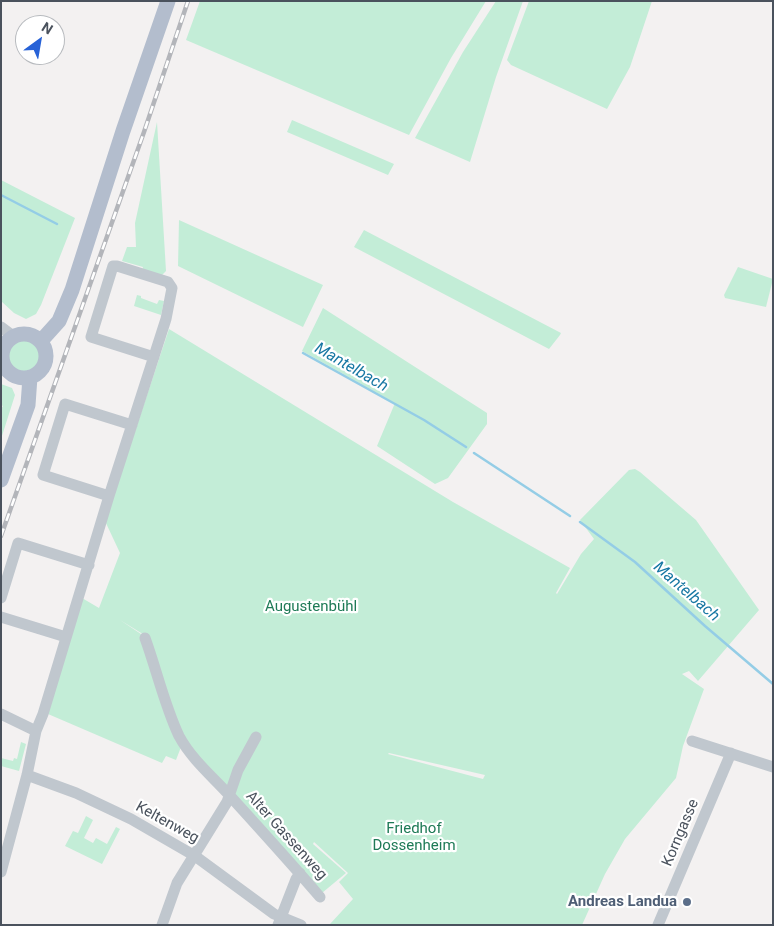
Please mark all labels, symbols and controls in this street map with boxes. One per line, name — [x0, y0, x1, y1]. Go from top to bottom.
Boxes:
north arrow — [15, 15, 65, 65]
text: N — [39, 19, 56, 38]
water label: Mantelbach — [311, 339, 391, 397]
water label: Mantelbach — [649, 558, 723, 626]
park label: Augustenbühl — [265, 598, 357, 616]
street label: Alter Gassenweg — [242, 788, 330, 884]
street label: Korngasse — [659, 797, 703, 869]
street label: Keltenweg — [132, 798, 202, 848]
park label: Friedhof Dossenheim — [372, 820, 456, 855]
place label: Andreas Landua — [568, 893, 677, 911]
marker: Andreas Landua — [681, 896, 693, 908]

